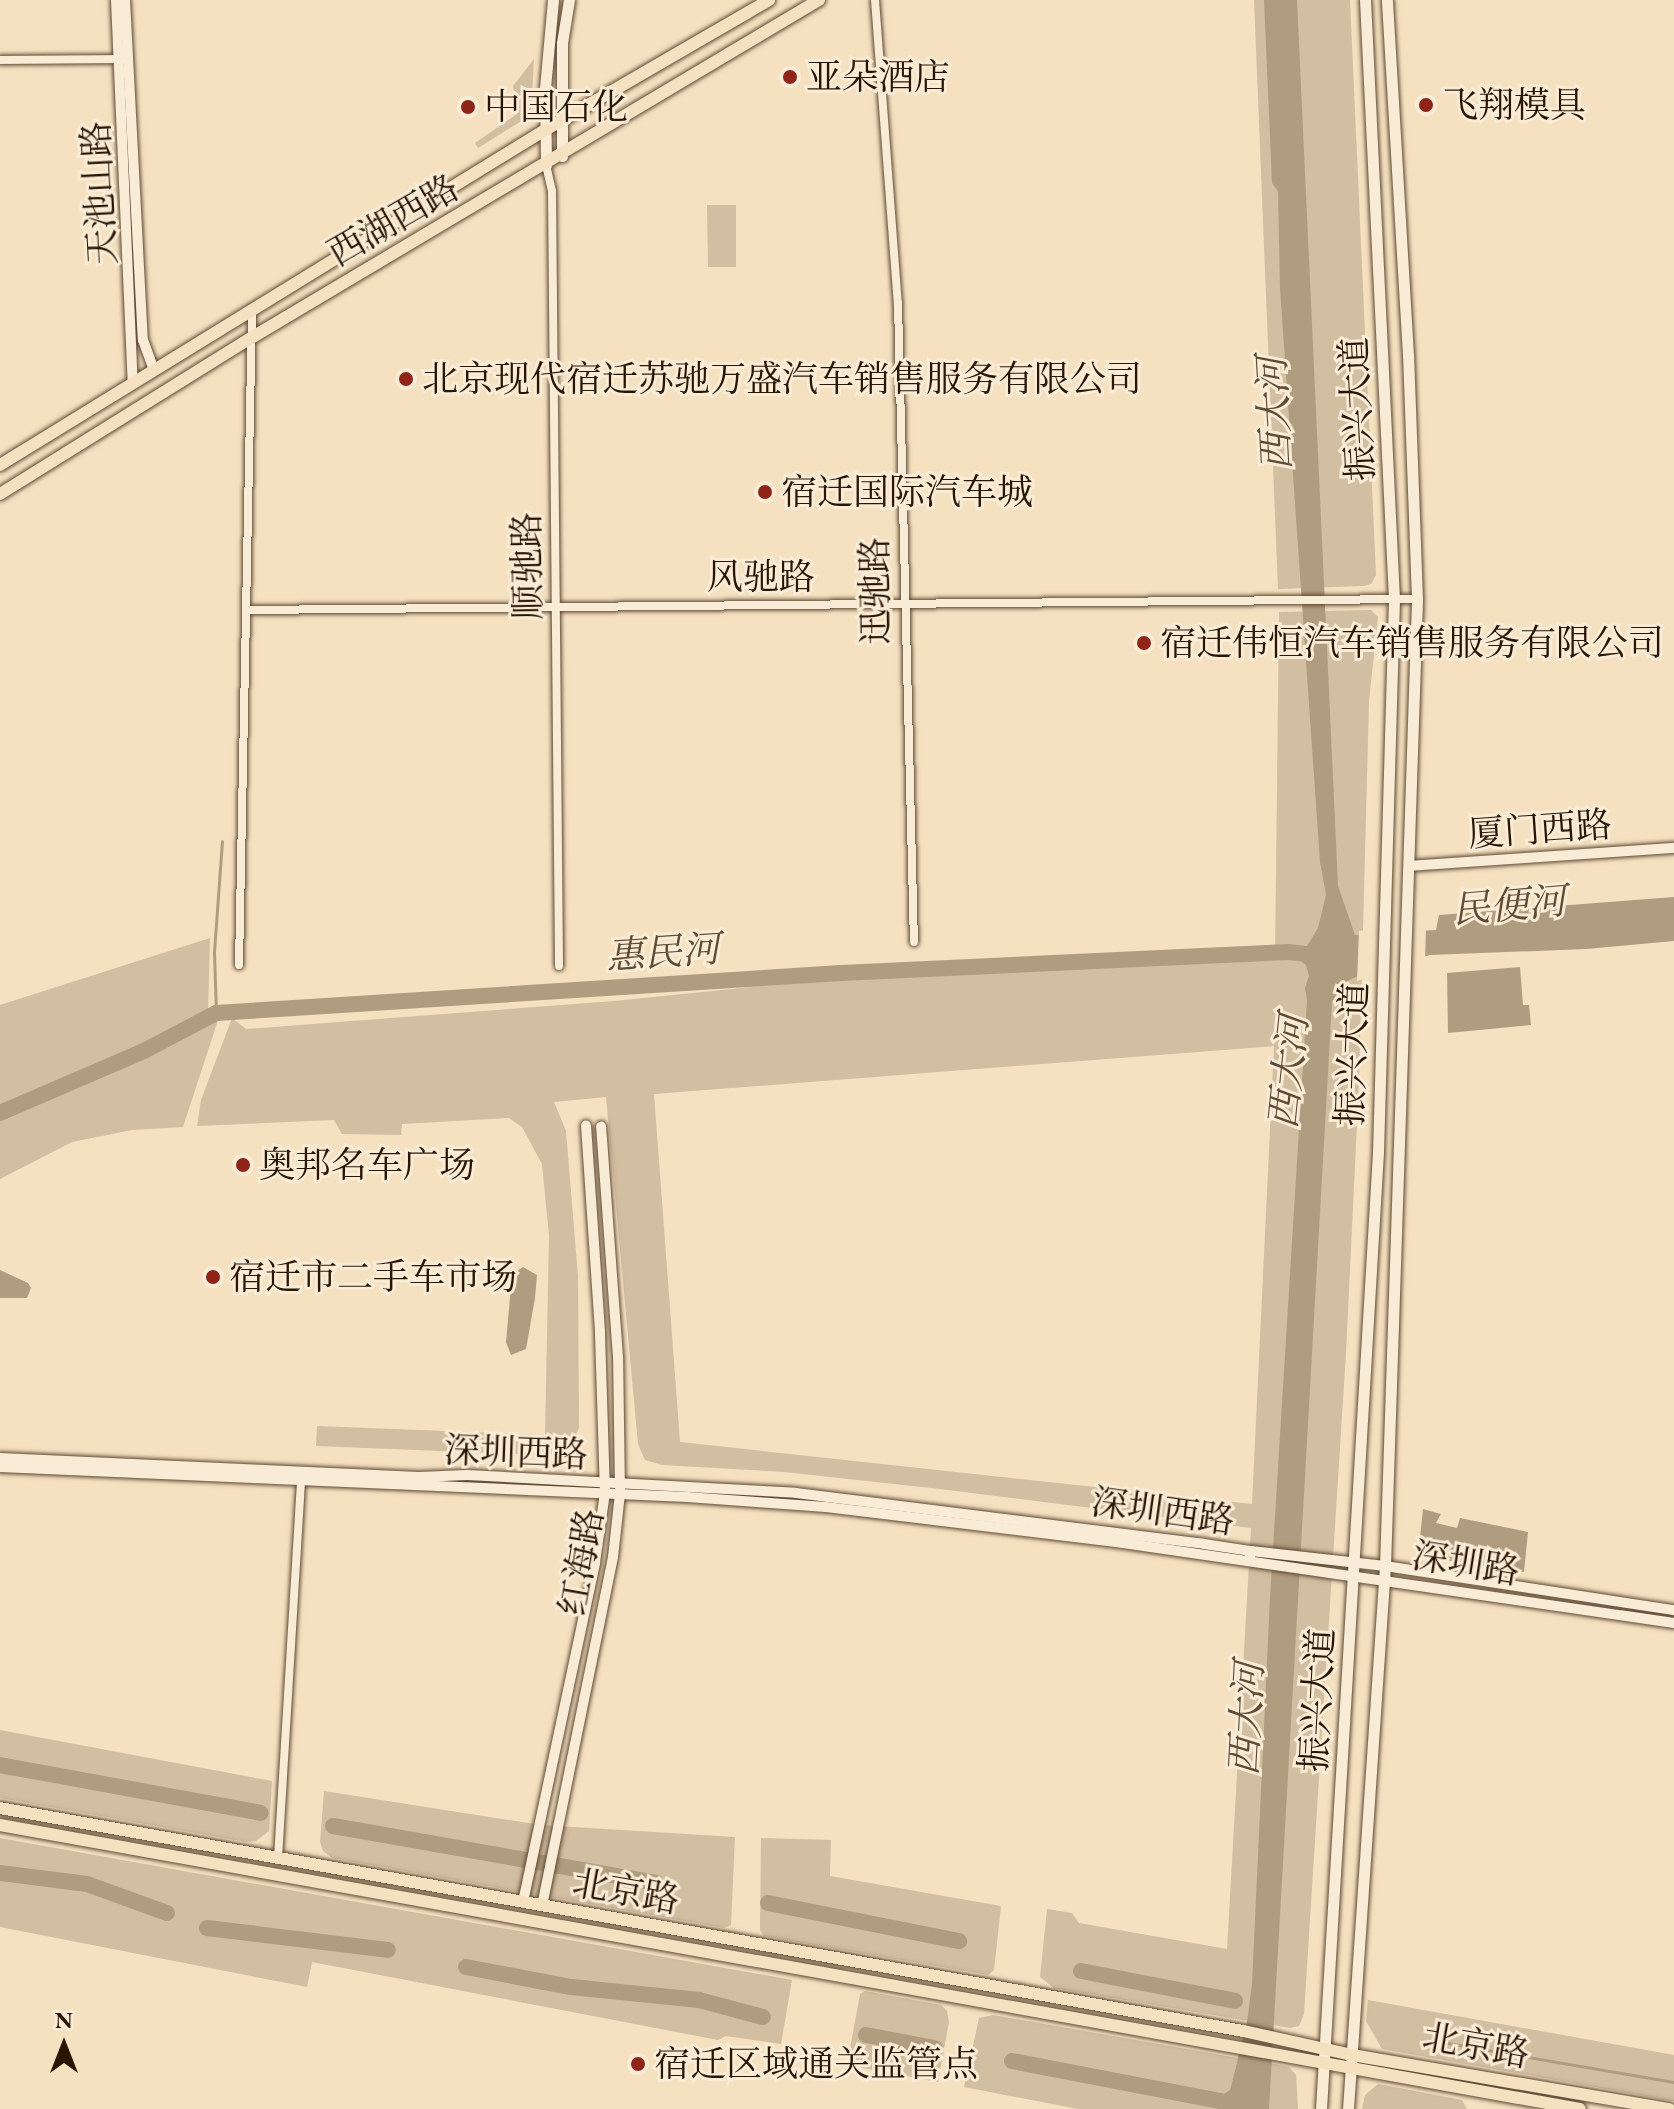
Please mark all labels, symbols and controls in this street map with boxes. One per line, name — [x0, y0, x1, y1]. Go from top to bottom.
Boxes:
place label: 亚朵酒店 — [806, 55, 950, 99]
marker: 亚朵酒店 — [781, 68, 799, 86]
place label: 飞翔模具 — [1442, 83, 1586, 127]
place label: 中国石化 — [484, 85, 628, 129]
marker: 飞翔模具 — [1417, 96, 1435, 114]
marker: 中国石化 — [459, 98, 477, 116]
street label: 天池山路 — [74, 120, 124, 266]
street label: 西湖西路 — [320, 165, 466, 275]
street label: 振兴大道 — [1332, 336, 1382, 482]
water label: 西大河 — [1248, 356, 1300, 472]
place label: 北京现代宿迁苏驰万盛汽车销售服务有限公司 — [422, 357, 1142, 401]
marker: 北京现代宿迁苏驰万盛汽车销售服务有限公司 — [397, 370, 415, 388]
place label: 宿迁国际汽车城 — [781, 470, 1033, 514]
marker: 宿迁国际汽车城 — [756, 483, 774, 501]
street label: 顺驰路 — [504, 512, 550, 620]
street label: 迅驰路 — [852, 537, 898, 645]
street label: 风驰路 — [707, 555, 815, 599]
place label: 宿迁伟恒汽车销售服务有限公司 — [1160, 621, 1664, 665]
marker: 宿迁伟恒汽车销售服务有限公司 — [1135, 634, 1153, 652]
street label: 厦门西路 — [1467, 802, 1613, 856]
water label: 民便河 — [1450, 877, 1568, 933]
water label: 惠民河 — [605, 925, 721, 979]
street label: 振兴大道 — [1328, 981, 1376, 1127]
water label: 西大河 — [1259, 1013, 1317, 1131]
place label: 奥邦名车广场 — [259, 1143, 475, 1187]
marker: 奥邦名车广场 — [234, 1156, 252, 1174]
place label: 宿迁市二手车市场 — [229, 1255, 517, 1299]
marker: 宿迁市二手车市场 — [204, 1268, 222, 1286]
street label: 深圳西路 — [443, 1428, 589, 1476]
street label: 深圳西路 — [1089, 1480, 1237, 1542]
street label: 红海路 — [550, 1505, 612, 1619]
street label: 深圳路 — [1409, 1533, 1523, 1593]
street label: 振兴大道 — [1292, 1627, 1342, 1773]
water label: 西大河 — [1220, 1661, 1272, 1777]
street label: 北京路 — [569, 1860, 683, 1922]
north arrow — [24, 2005, 104, 2085]
text: N — [55, 2006, 73, 2035]
street label: 北京路 — [1419, 2014, 1533, 2076]
place label: 宿迁区域通关监管点 — [654, 2042, 978, 2086]
marker: 宿迁区域通关监管点 — [629, 2055, 647, 2073]

